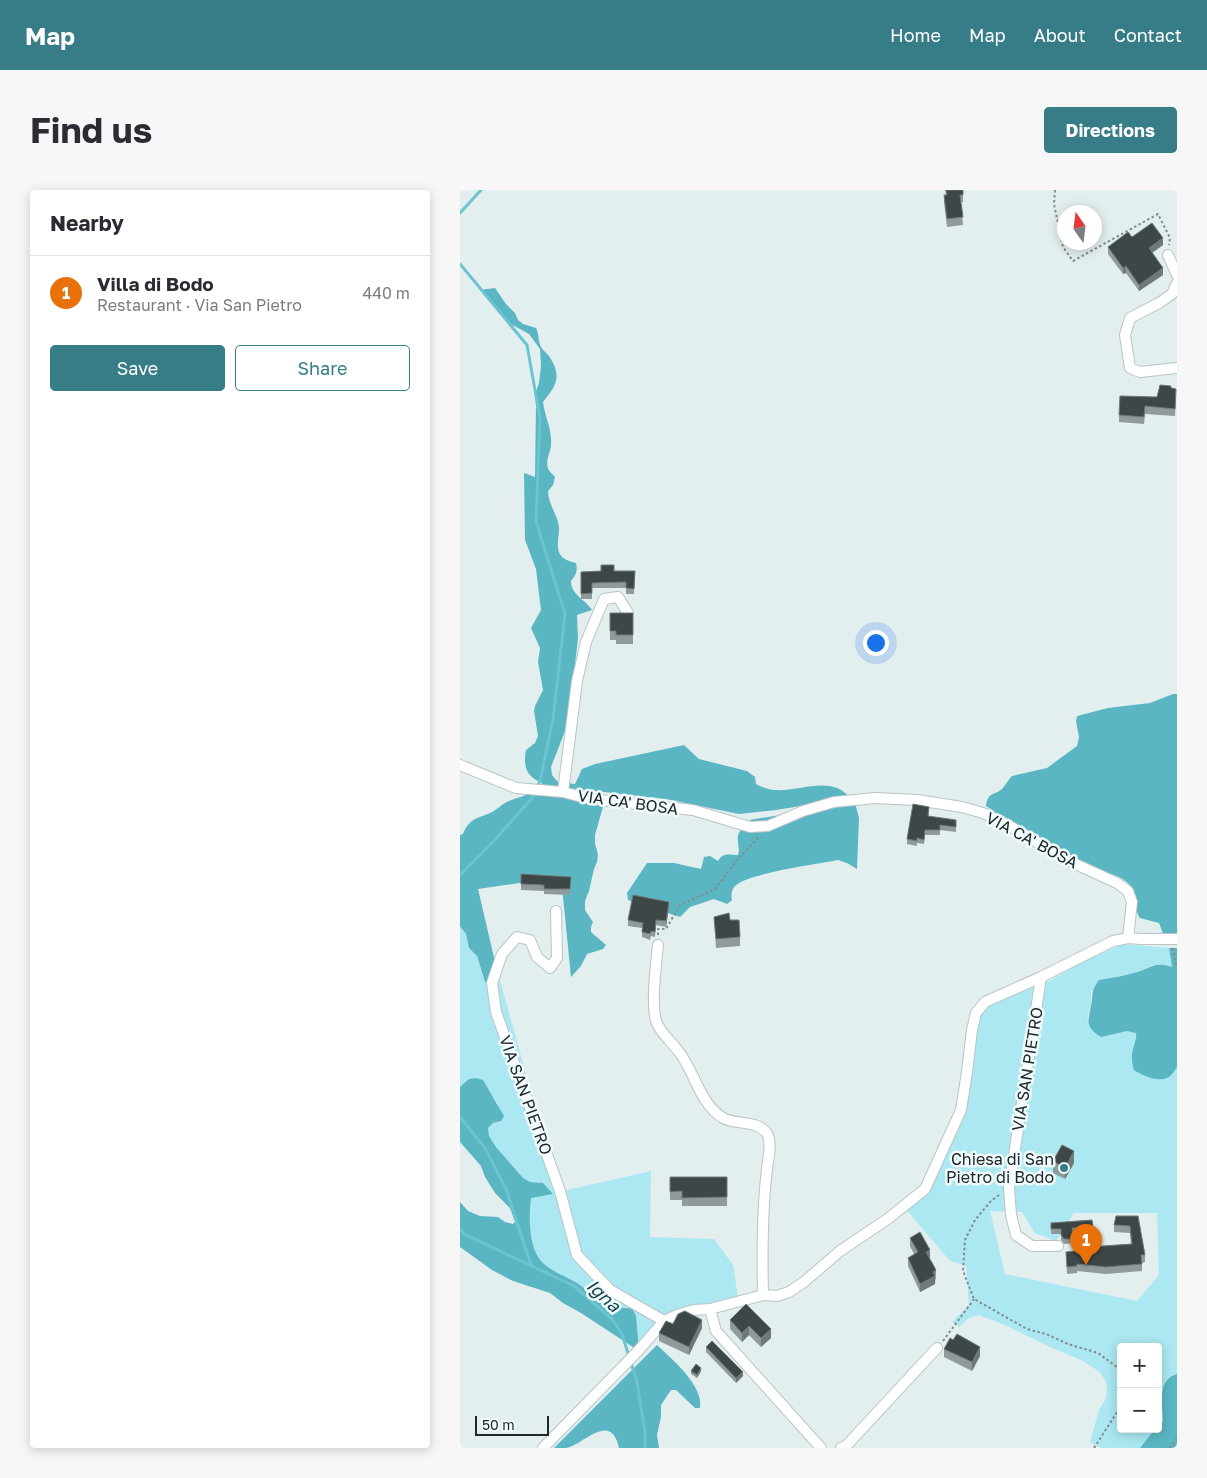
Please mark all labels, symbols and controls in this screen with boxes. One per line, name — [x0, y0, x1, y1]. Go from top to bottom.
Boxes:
text: Map — [25, 21, 75, 50]
text: Home — [890, 24, 941, 46]
text: Map — [969, 24, 1006, 46]
text: About — [1034, 24, 1086, 46]
text: Contact — [1114, 24, 1182, 46]
button: Directions — [1044, 107, 1177, 153]
text: Find us — [30, 109, 152, 151]
north arrow — [1057, 205, 1102, 250]
text: Nearby — [50, 210, 124, 236]
text: Villa di Bodo — [97, 272, 214, 295]
text: 1 — [62, 283, 70, 303]
text: 440 m — [362, 283, 410, 303]
text: Restaurant · Via San Pietro — [97, 295, 302, 315]
button: Save — [50, 345, 225, 391]
button: Share — [235, 345, 410, 391]
your location — [863, 630, 889, 656]
street label: VIA CA' BOSA — [576, 785, 680, 819]
street label: VIA CA' BOSA — [983, 807, 1082, 873]
street label: VIA SAN PIETRO — [1007, 1005, 1047, 1133]
street label: VIA SAN PIETRO — [495, 1033, 557, 1157]
place label: Chiesa di San Pietro di Bodo — [946, 1149, 1054, 1187]
marker: Chiesa di San Pietro di Bodo — [1058, 1162, 1070, 1174]
pin: 1 — [1070, 1224, 1102, 1265]
water label: Igna — [583, 1274, 626, 1317]
map controls — [1117, 1343, 1162, 1433]
button: + — [1117, 1343, 1162, 1388]
button: − — [1117, 1388, 1162, 1433]
scale bar — [475, 1413, 549, 1436]
text: 50 m — [482, 1416, 515, 1433]

